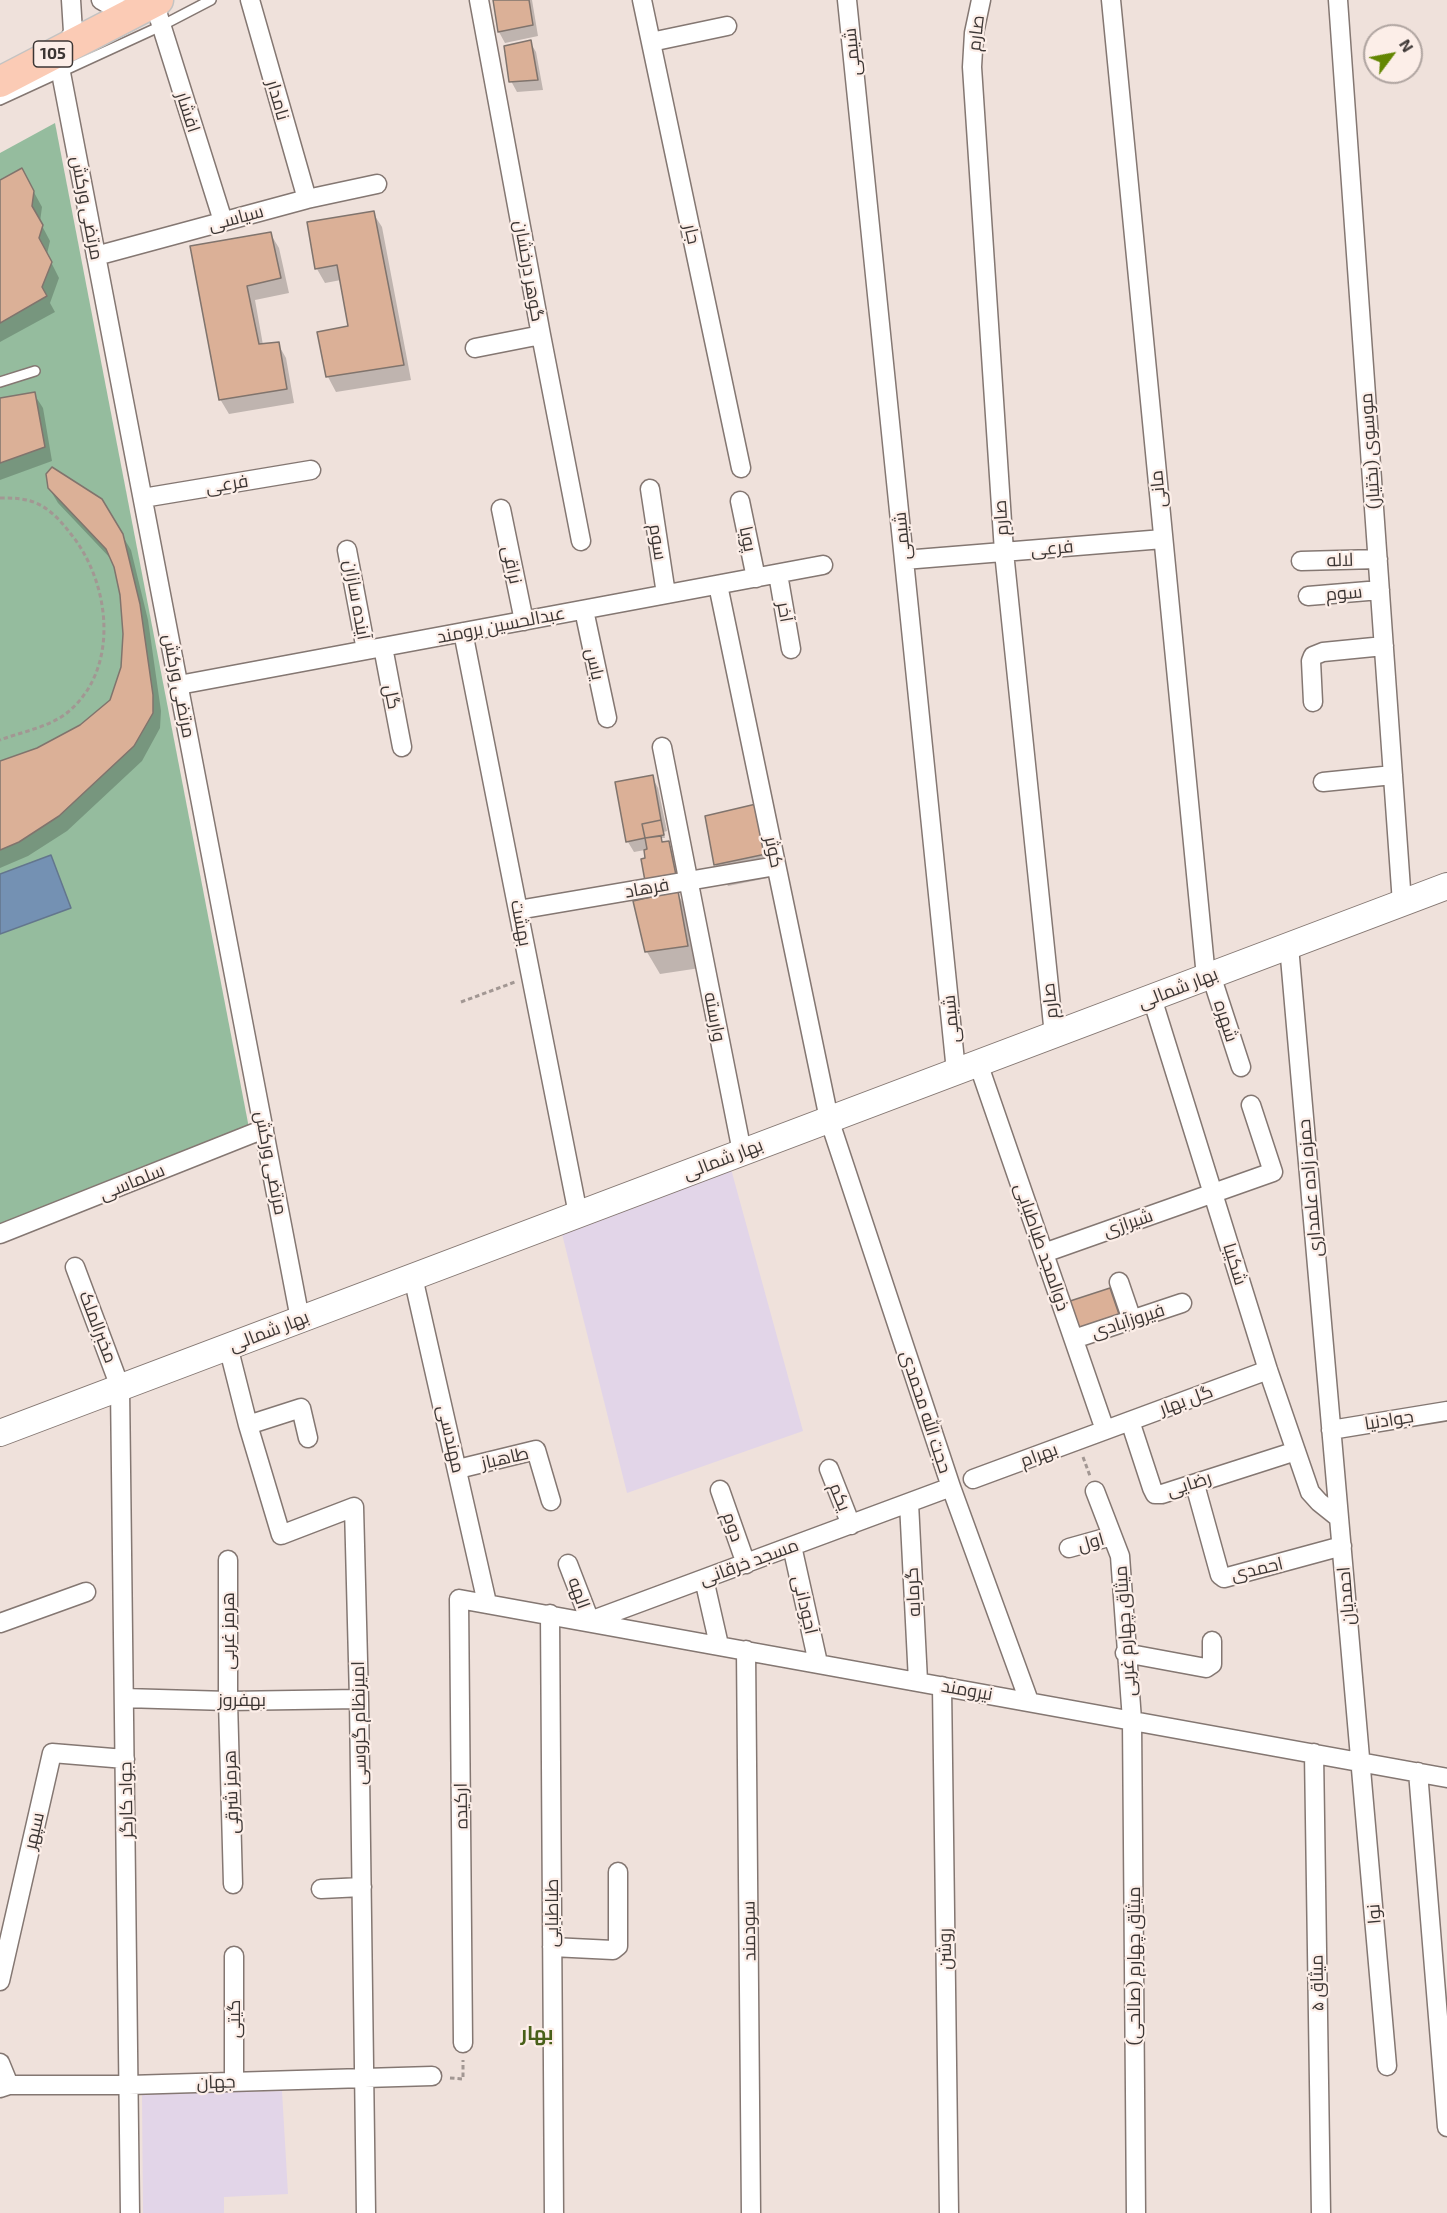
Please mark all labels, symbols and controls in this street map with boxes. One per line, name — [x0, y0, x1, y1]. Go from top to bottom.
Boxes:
street label: صارم — [963, 14, 989, 52]
north arrow — [1363, 24, 1423, 84]
street label: شیمی — [839, 27, 865, 77]
text: N — [1396, 35, 1418, 55]
road number: 105 — [34, 41, 72, 67]
street label: نامدار — [262, 77, 294, 123]
street label: افشار — [171, 89, 205, 135]
street label: مرتضی ورکش — [66, 154, 108, 262]
street label: سیاسی — [206, 200, 266, 236]
street label: گوهر درخشان — [509, 219, 549, 323]
street label: جار — [679, 222, 705, 246]
street label: موسوی (بختیار) — [1355, 392, 1385, 510]
street label: مانی — [1145, 469, 1171, 509]
street label: فرعی — [204, 470, 250, 498]
street label: صارم — [989, 499, 1013, 537]
street label: شیمی — [889, 511, 915, 561]
street label: سوم — [644, 522, 672, 562]
street label: پویا — [735, 524, 761, 554]
street label: فرعی — [1030, 535, 1074, 561]
street label: نراقی — [497, 544, 527, 586]
street label: لاله — [1326, 549, 1354, 571]
street label: آینده سازان — [339, 558, 375, 642]
street label: سوم — [1325, 581, 1363, 605]
street label: آخر — [773, 600, 797, 624]
street label: عبدالحسین برومند — [435, 602, 567, 648]
street label: مرتضی ورکش — [158, 632, 200, 740]
street label: یاس — [581, 646, 609, 682]
street label: گل — [379, 683, 405, 711]
street label: کوثر — [760, 834, 788, 870]
street label: فرهاد — [623, 873, 671, 903]
street label: بهشت — [506, 898, 536, 948]
street label: بهار شمالی — [1135, 963, 1221, 1013]
street label: صارم — [1037, 982, 1063, 1020]
street label: وارسته — [700, 990, 730, 1044]
street label: شیمی — [938, 994, 964, 1044]
street label: شهره — [1209, 997, 1243, 1045]
street label: مرتضی ورکش — [250, 1109, 292, 1217]
street label: حمزه زاده علمداری — [1293, 1118, 1327, 1258]
street label: بهار شمالی — [680, 1134, 766, 1184]
street label: سلماسی — [96, 1159, 168, 1205]
street label: ذوالمجد طباطبایی — [1010, 1180, 1074, 1314]
street label: شیرازی — [1100, 1204, 1156, 1242]
street label: شکیبا — [1218, 1240, 1252, 1288]
street label: مخبرالملک — [74, 1288, 122, 1366]
street label: فیروزآبادی — [1089, 1299, 1167, 1343]
street label: بهار شمالی — [226, 1306, 312, 1356]
street label: حجت الله محمدی — [896, 1348, 956, 1476]
street label: گل بهار — [1156, 1380, 1216, 1420]
street label: مهندسی — [433, 1403, 469, 1475]
street label: جوادنیا — [1363, 1405, 1415, 1435]
street label: بهرام — [1017, 1438, 1061, 1472]
street label: طاهباز — [479, 1442, 531, 1474]
street label: رضایی — [1164, 1467, 1214, 1501]
street label: یکم — [825, 1480, 855, 1514]
street label: دوم — [718, 1509, 748, 1545]
street label: اول — [1075, 1528, 1107, 1556]
street label: مسجد خرقانی — [696, 1534, 802, 1590]
street label: احمدی — [1229, 1553, 1285, 1585]
street label: میثاق چهارم غربی — [1110, 1565, 1140, 1697]
street label: احمدیان — [1333, 1566, 1359, 1626]
street label: گرمابه — [901, 1567, 925, 1617]
street label: الهه — [563, 1574, 595, 1612]
street label: آجودانی — [788, 1574, 822, 1636]
street label: هرمز غربی — [217, 1592, 239, 1670]
street label: امیرنظام گروسی — [347, 1661, 371, 1785]
street label: نیرومند — [940, 1675, 994, 1705]
street label: بهفروز — [218, 1689, 266, 1711]
street label: هرمز شرقی — [219, 1750, 243, 1834]
street label: جواد کارگر — [115, 1761, 137, 1839]
street label: ارکیده — [450, 1783, 472, 1829]
street label: سپهر — [19, 1810, 49, 1852]
street label: طباطبایی — [541, 1879, 563, 1947]
street label: میثاق چهارم (صالحی) — [1123, 1887, 1145, 2045]
street label: سودمند — [738, 1901, 760, 1961]
street label: نوا — [1362, 1903, 1386, 1925]
street label: روشن — [934, 1928, 956, 1970]
street label: میثاق ۵ — [1306, 1954, 1328, 2012]
street label: گیتی — [223, 2000, 245, 2038]
district label: بهار — [520, 2021, 554, 2045]
street label: جهان — [196, 2071, 236, 2093]

